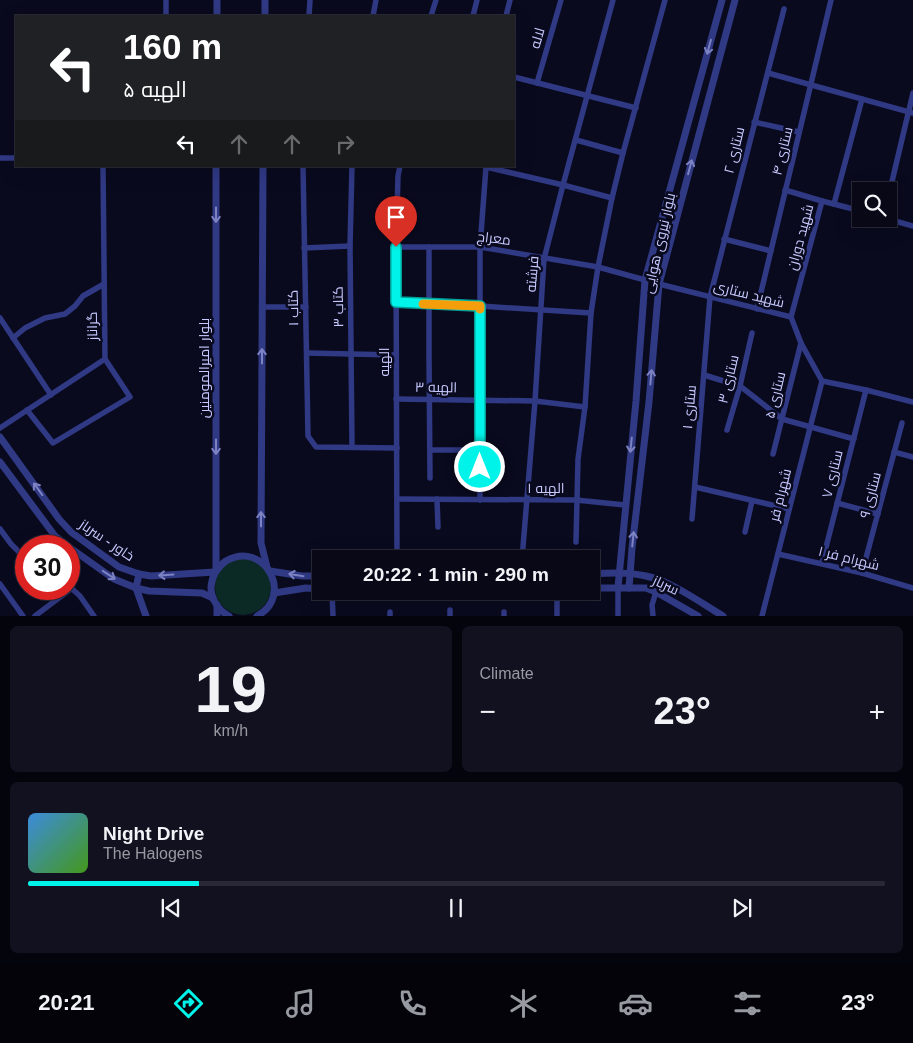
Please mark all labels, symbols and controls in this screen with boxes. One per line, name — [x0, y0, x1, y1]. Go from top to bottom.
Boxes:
street label: لاله — [526, 26, 548, 50]
text: 160 m — [123, 27, 222, 66]
icon: left — [40, 35, 105, 100]
one-way arrow — [704, 39, 713, 55]
text: الهیه ۵ — [123, 77, 187, 102]
street label: ستاری ۲ — [721, 125, 747, 175]
street label: ستاری ۴ — [768, 125, 796, 177]
icon: left — [172, 130, 200, 158]
icon: ahead — [225, 130, 253, 158]
icon: ahead — [278, 130, 306, 158]
icon: right — [331, 130, 359, 158]
one-way arrow — [686, 159, 695, 175]
map controls — [852, 182, 897, 227]
button: search — [852, 182, 897, 227]
street label: بلوار نیروی هوایی — [640, 191, 678, 295]
pin — [375, 196, 417, 247]
street label: شهید دوران — [784, 202, 816, 272]
icon: arrive — [382, 203, 410, 231]
one-way arrow — [211, 206, 221, 223]
street label: معراج — [476, 228, 512, 249]
street label: فرشته — [522, 255, 542, 293]
street label: شهید ستاری — [712, 277, 786, 311]
street label: کتاب ۳ — [330, 286, 346, 328]
street label: کتاب ۱ — [285, 290, 301, 326]
street label: گراناز — [84, 311, 100, 342]
street label: بلوار امیرالمومنین — [196, 318, 212, 418]
street label: الهیه — [376, 347, 392, 377]
one-way arrow — [257, 348, 267, 364]
street label: ستاری ۳ — [714, 353, 742, 405]
one-way arrow — [646, 370, 656, 386]
street label: ستاری ۵ — [761, 370, 789, 420]
street label: الهیه ۳ — [415, 379, 457, 395]
street label: ستاری ۱ — [679, 384, 699, 430]
one-way arrow — [626, 437, 636, 453]
one-way arrow — [211, 439, 221, 455]
position arrow — [453, 440, 505, 492]
street label: ستاری ۷ — [818, 448, 846, 500]
street label: شهرام فر — [765, 467, 796, 525]
street label: ستاری ۹ — [856, 470, 884, 520]
street label: الهیه ۱ — [527, 480, 565, 496]
one-way arrow — [33, 482, 43, 496]
one-way arrow — [256, 511, 266, 527]
street label: خاور - سرباز — [76, 515, 137, 564]
one-way arrow — [628, 531, 638, 547]
speed limit sign: 30 — [15, 535, 80, 600]
street label: شهرام فر ۱ — [816, 543, 881, 575]
text: 20:22 · 1 min · 290 m — [363, 564, 549, 585]
one-way arrow — [101, 570, 115, 580]
one-way arrow — [288, 570, 304, 580]
one-way arrow — [159, 571, 175, 580]
street label: سرباز — [649, 572, 682, 598]
text: 19 — [195, 653, 267, 726]
text: Climate — [480, 665, 534, 682]
text: 23° — [654, 690, 711, 732]
text: − — [480, 696, 496, 727]
text: + — [869, 696, 885, 727]
text: km/h — [213, 722, 248, 739]
text: Night Drive — [103, 823, 204, 844]
text: The Halogens — [103, 845, 203, 862]
icon: previous — [157, 894, 185, 922]
icon: pause — [442, 894, 470, 922]
icon: next — [728, 894, 756, 922]
icon: directions — [171, 986, 206, 1021]
icon: music — [283, 986, 318, 1021]
icon: phone — [395, 986, 430, 1021]
icon: climate — [506, 986, 541, 1021]
icon: car — [618, 986, 653, 1021]
icon: filters — [730, 986, 765, 1021]
text: 20:21 — [38, 990, 95, 1015]
text: 23° — [841, 990, 875, 1015]

